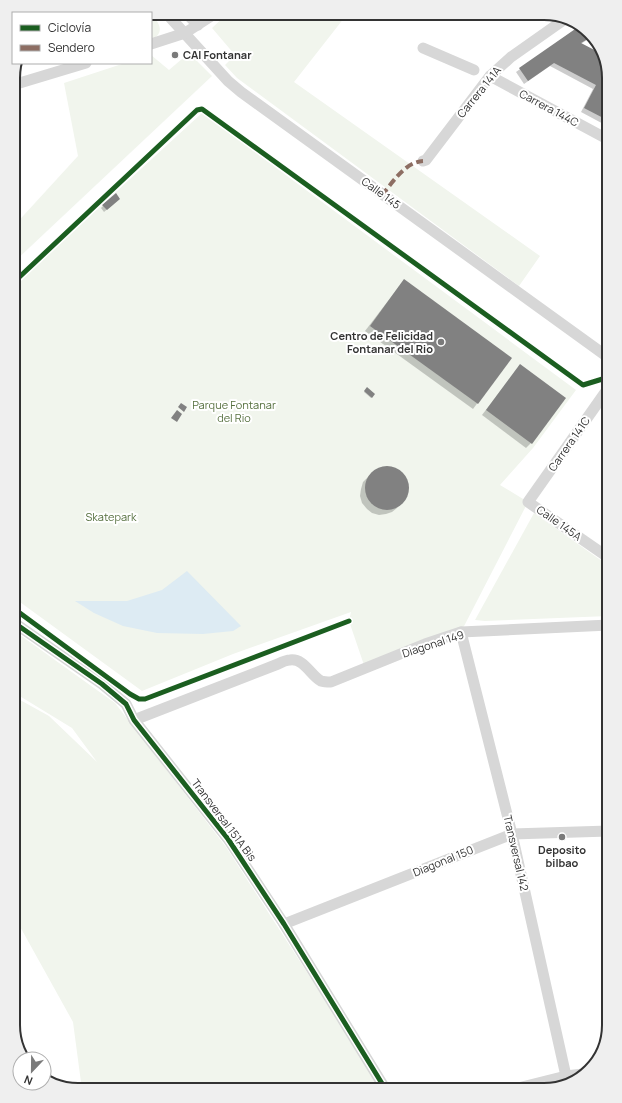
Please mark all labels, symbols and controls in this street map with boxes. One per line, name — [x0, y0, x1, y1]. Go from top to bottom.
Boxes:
legend — [12, 12, 152, 64]
text: Ciclovía — [48, 19, 91, 36]
text: Sendero — [48, 39, 95, 56]
place label: CAI Fontanar — [183, 47, 252, 62]
marker: CAI Fontanar — [170, 50, 180, 60]
street label: Carrera 141A — [453, 63, 504, 121]
street label: Carrera 144C — [517, 86, 582, 130]
street label: Calle 145 — [359, 173, 404, 212]
place label: Centro de Felicidad Fontanar del Rio — [330, 328, 433, 356]
marker: Centro de Felicidad Fontanar del Rio — [436, 337, 446, 347]
park label: Parque Fontanar del Rio — [192, 397, 276, 425]
street label: Carrera 141C — [544, 413, 593, 474]
street label: Calle 145A — [534, 502, 585, 544]
park label: Skatepark — [86, 509, 137, 524]
street label: Diagonal 149 — [400, 626, 466, 661]
street label: Transversal 151A Bis — [189, 776, 260, 864]
street label: Transversal 142 — [500, 814, 532, 892]
marker: Deposito bilbao — [557, 832, 567, 842]
street label: Diagonal 150 — [410, 842, 475, 879]
place label: Deposito bilbao — [538, 842, 586, 870]
north arrow — [12, 1051, 52, 1091]
text: N — [22, 1072, 35, 1089]

